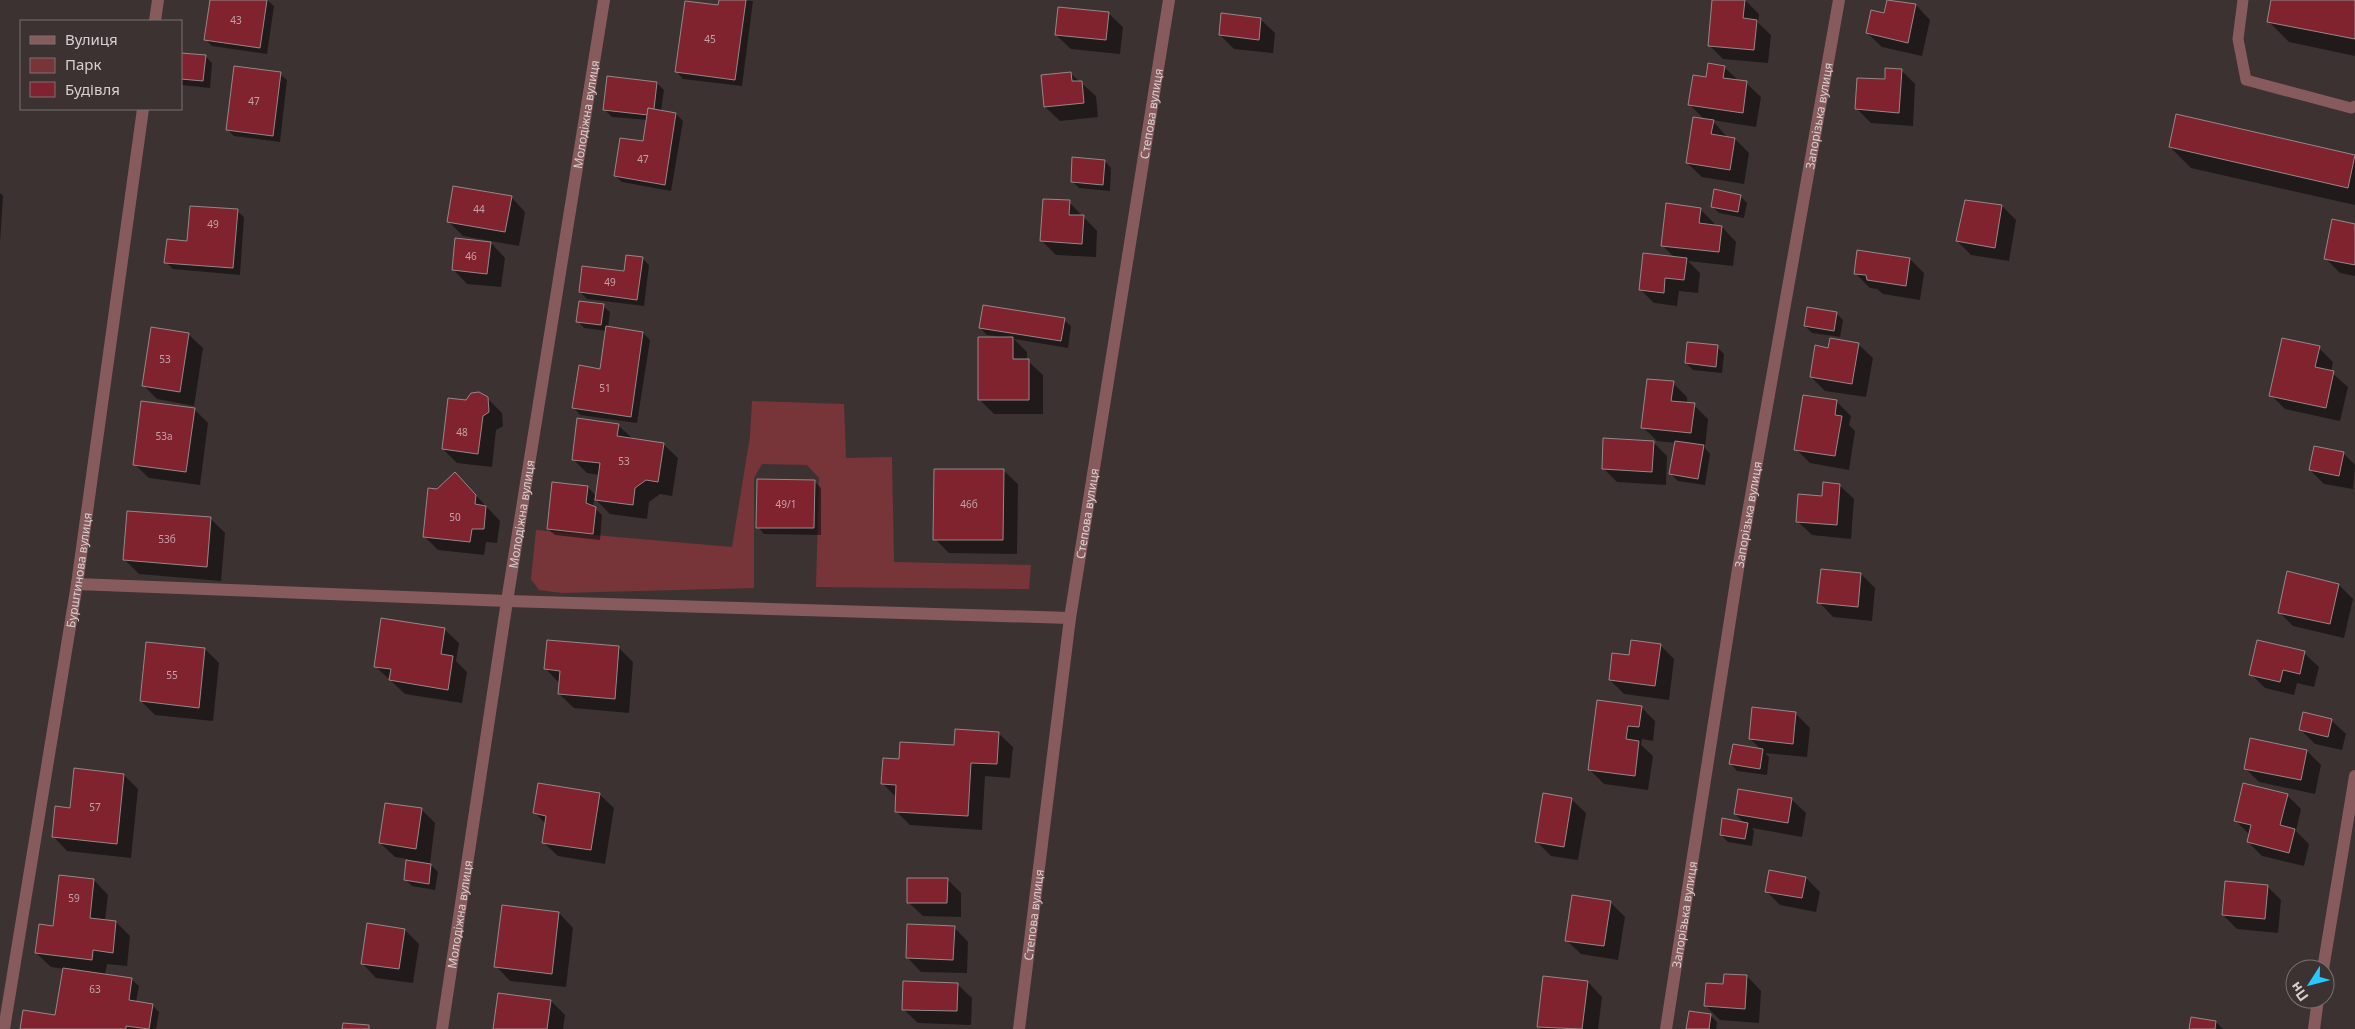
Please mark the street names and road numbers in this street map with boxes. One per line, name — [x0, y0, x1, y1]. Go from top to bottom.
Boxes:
street label: Молодіжна вулиця — [568, 59, 603, 170]
street label: Запорізька вулиця — [1801, 61, 1836, 170]
street label: Степова вулиця — [1135, 67, 1166, 160]
street label: Молодіжна вулиця — [504, 458, 538, 570]
street label: Запорізька вулиця — [1730, 460, 1765, 569]
street label: Степова вулиця — [1071, 467, 1102, 560]
street label: Бурштинова вулиця — [61, 511, 95, 629]
street label: Молодіжна вулиця — [443, 859, 476, 970]
street label: Запорізька вулиця — [1667, 860, 1701, 969]
street label: Степова вулиця — [1019, 868, 1047, 961]

